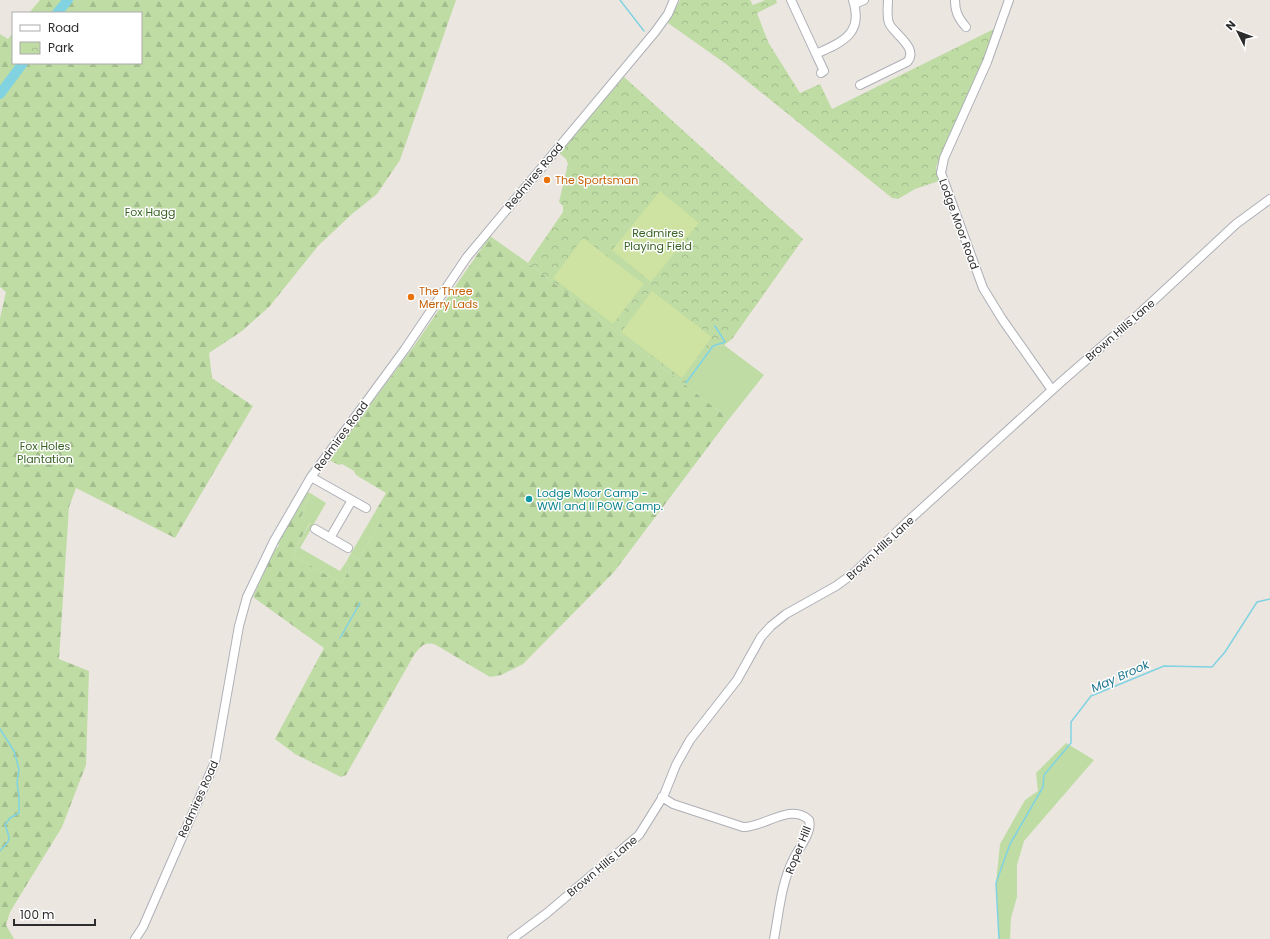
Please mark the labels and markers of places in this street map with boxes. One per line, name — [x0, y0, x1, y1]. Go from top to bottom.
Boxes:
place label: The Sportsman — [555, 172, 638, 188]
marker: The Sportsman — [542, 175, 552, 185]
place label: The Three Merry Lads — [419, 283, 478, 312]
marker: The Three Merry Lads — [406, 292, 416, 302]
place label: Lodge Moor Camp - WWI and II POW Camp. — [537, 485, 663, 514]
marker: Lodge Moor Camp - WWI and II POW Camp. — [524, 494, 534, 504]

